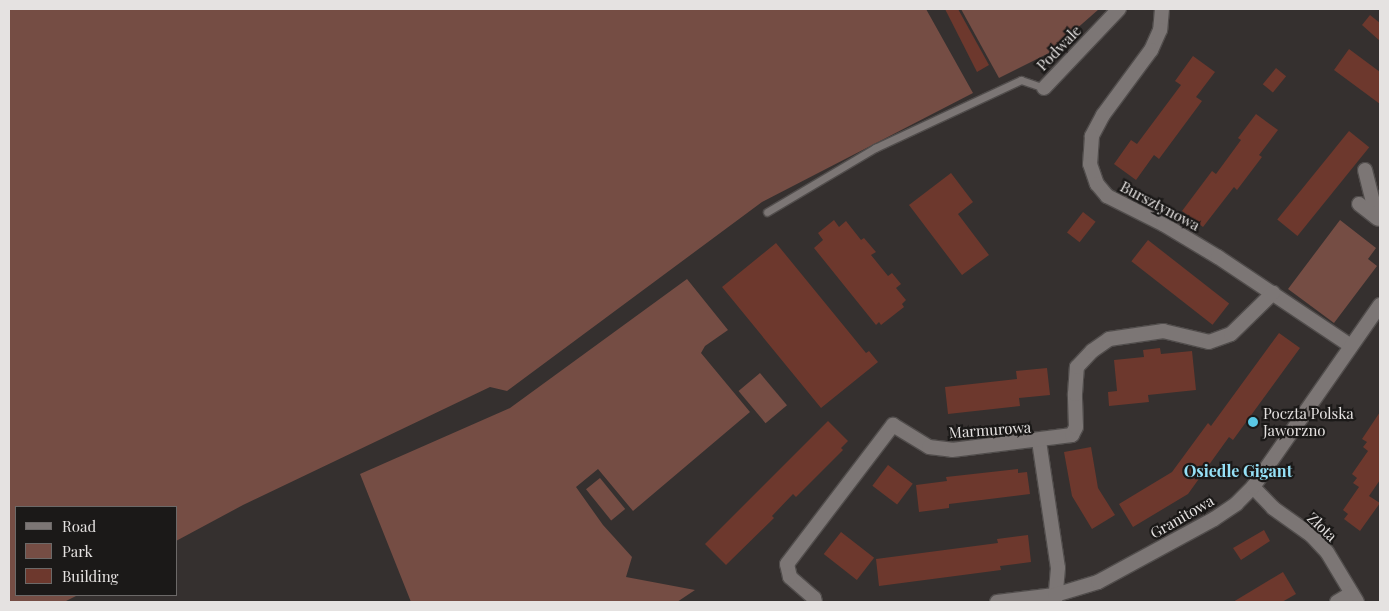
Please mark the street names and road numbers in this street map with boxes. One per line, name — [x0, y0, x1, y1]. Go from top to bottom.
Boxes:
street label: Podwale — [1033, 22, 1085, 74]
street label: Bursztynowa — [1117, 178, 1203, 234]
street label: Marmurowa — [948, 418, 1032, 442]
street label: Granitowa — [1147, 492, 1217, 542]
street label: Złota — [1303, 509, 1341, 545]

